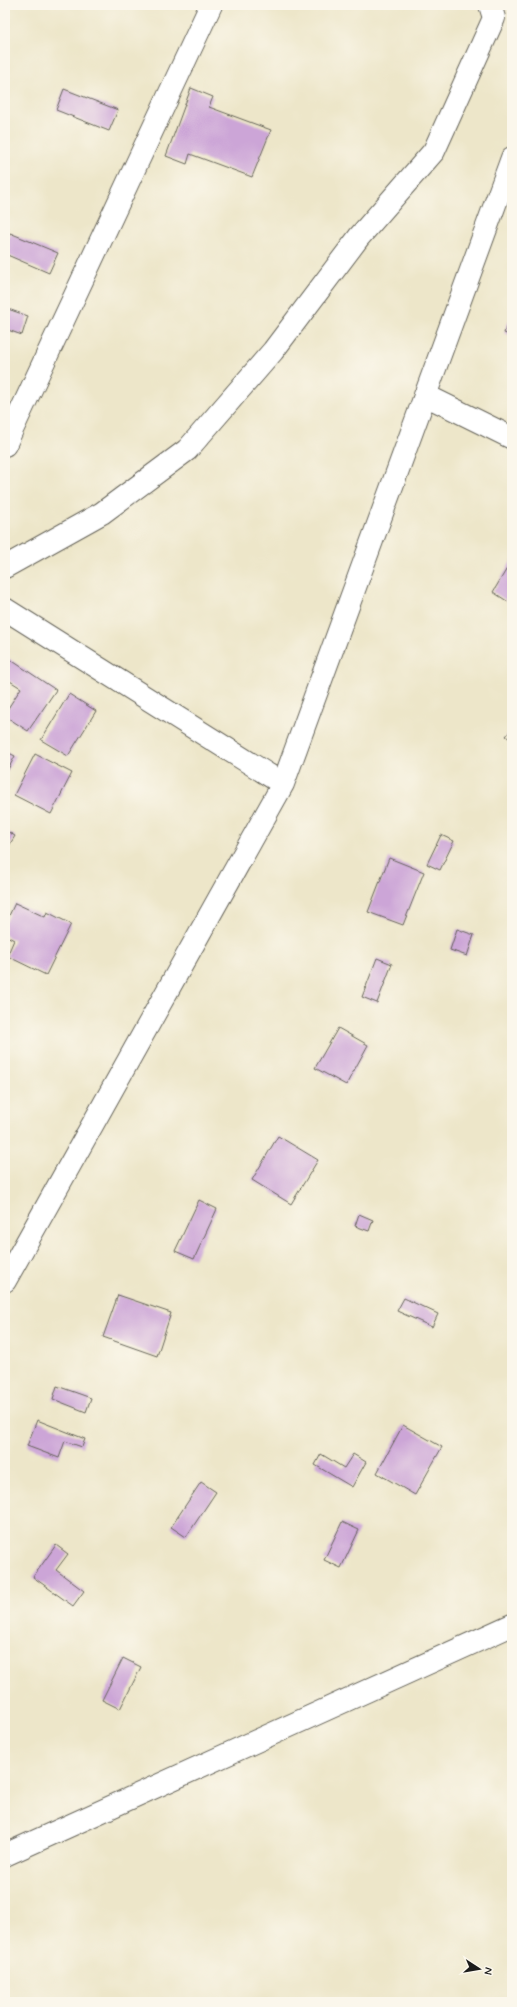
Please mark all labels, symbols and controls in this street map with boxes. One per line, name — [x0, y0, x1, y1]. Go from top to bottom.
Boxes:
north arrow — [459, 1949, 499, 1989]
text: N — [480, 1966, 495, 1976]

